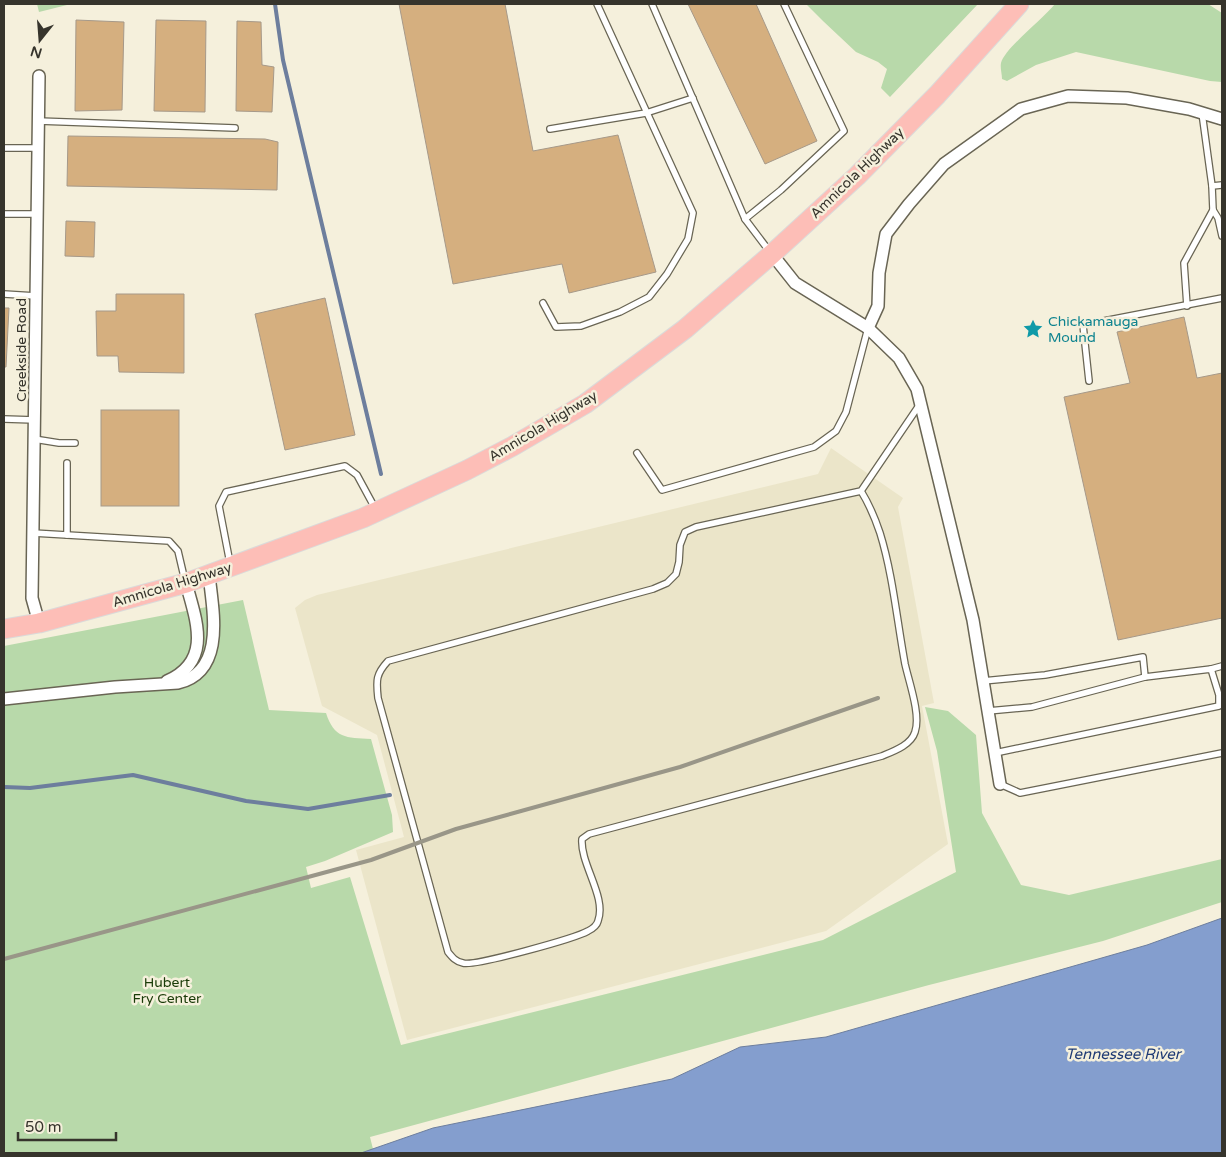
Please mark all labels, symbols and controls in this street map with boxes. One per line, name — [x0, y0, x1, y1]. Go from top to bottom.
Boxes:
north arrow — [15, 15, 65, 65]
text: N — [28, 42, 44, 62]
street label: Amnicola Highway — [807, 124, 908, 222]
street label: Creekside Road — [13, 298, 30, 402]
place label: Chickamauga Mound — [1048, 313, 1138, 346]
place icon: Chickamauga Mound — [1022, 318, 1044, 340]
street label: Amnicola Highway — [486, 387, 601, 465]
street label: Amnicola Highway — [110, 559, 234, 611]
park label: Hubert Fry Center — [133, 974, 202, 1007]
water label: Tennessee River — [1065, 1045, 1183, 1063]
scale bar — [18, 1110, 115, 1142]
text: 50 m — [25, 1118, 62, 1136]

